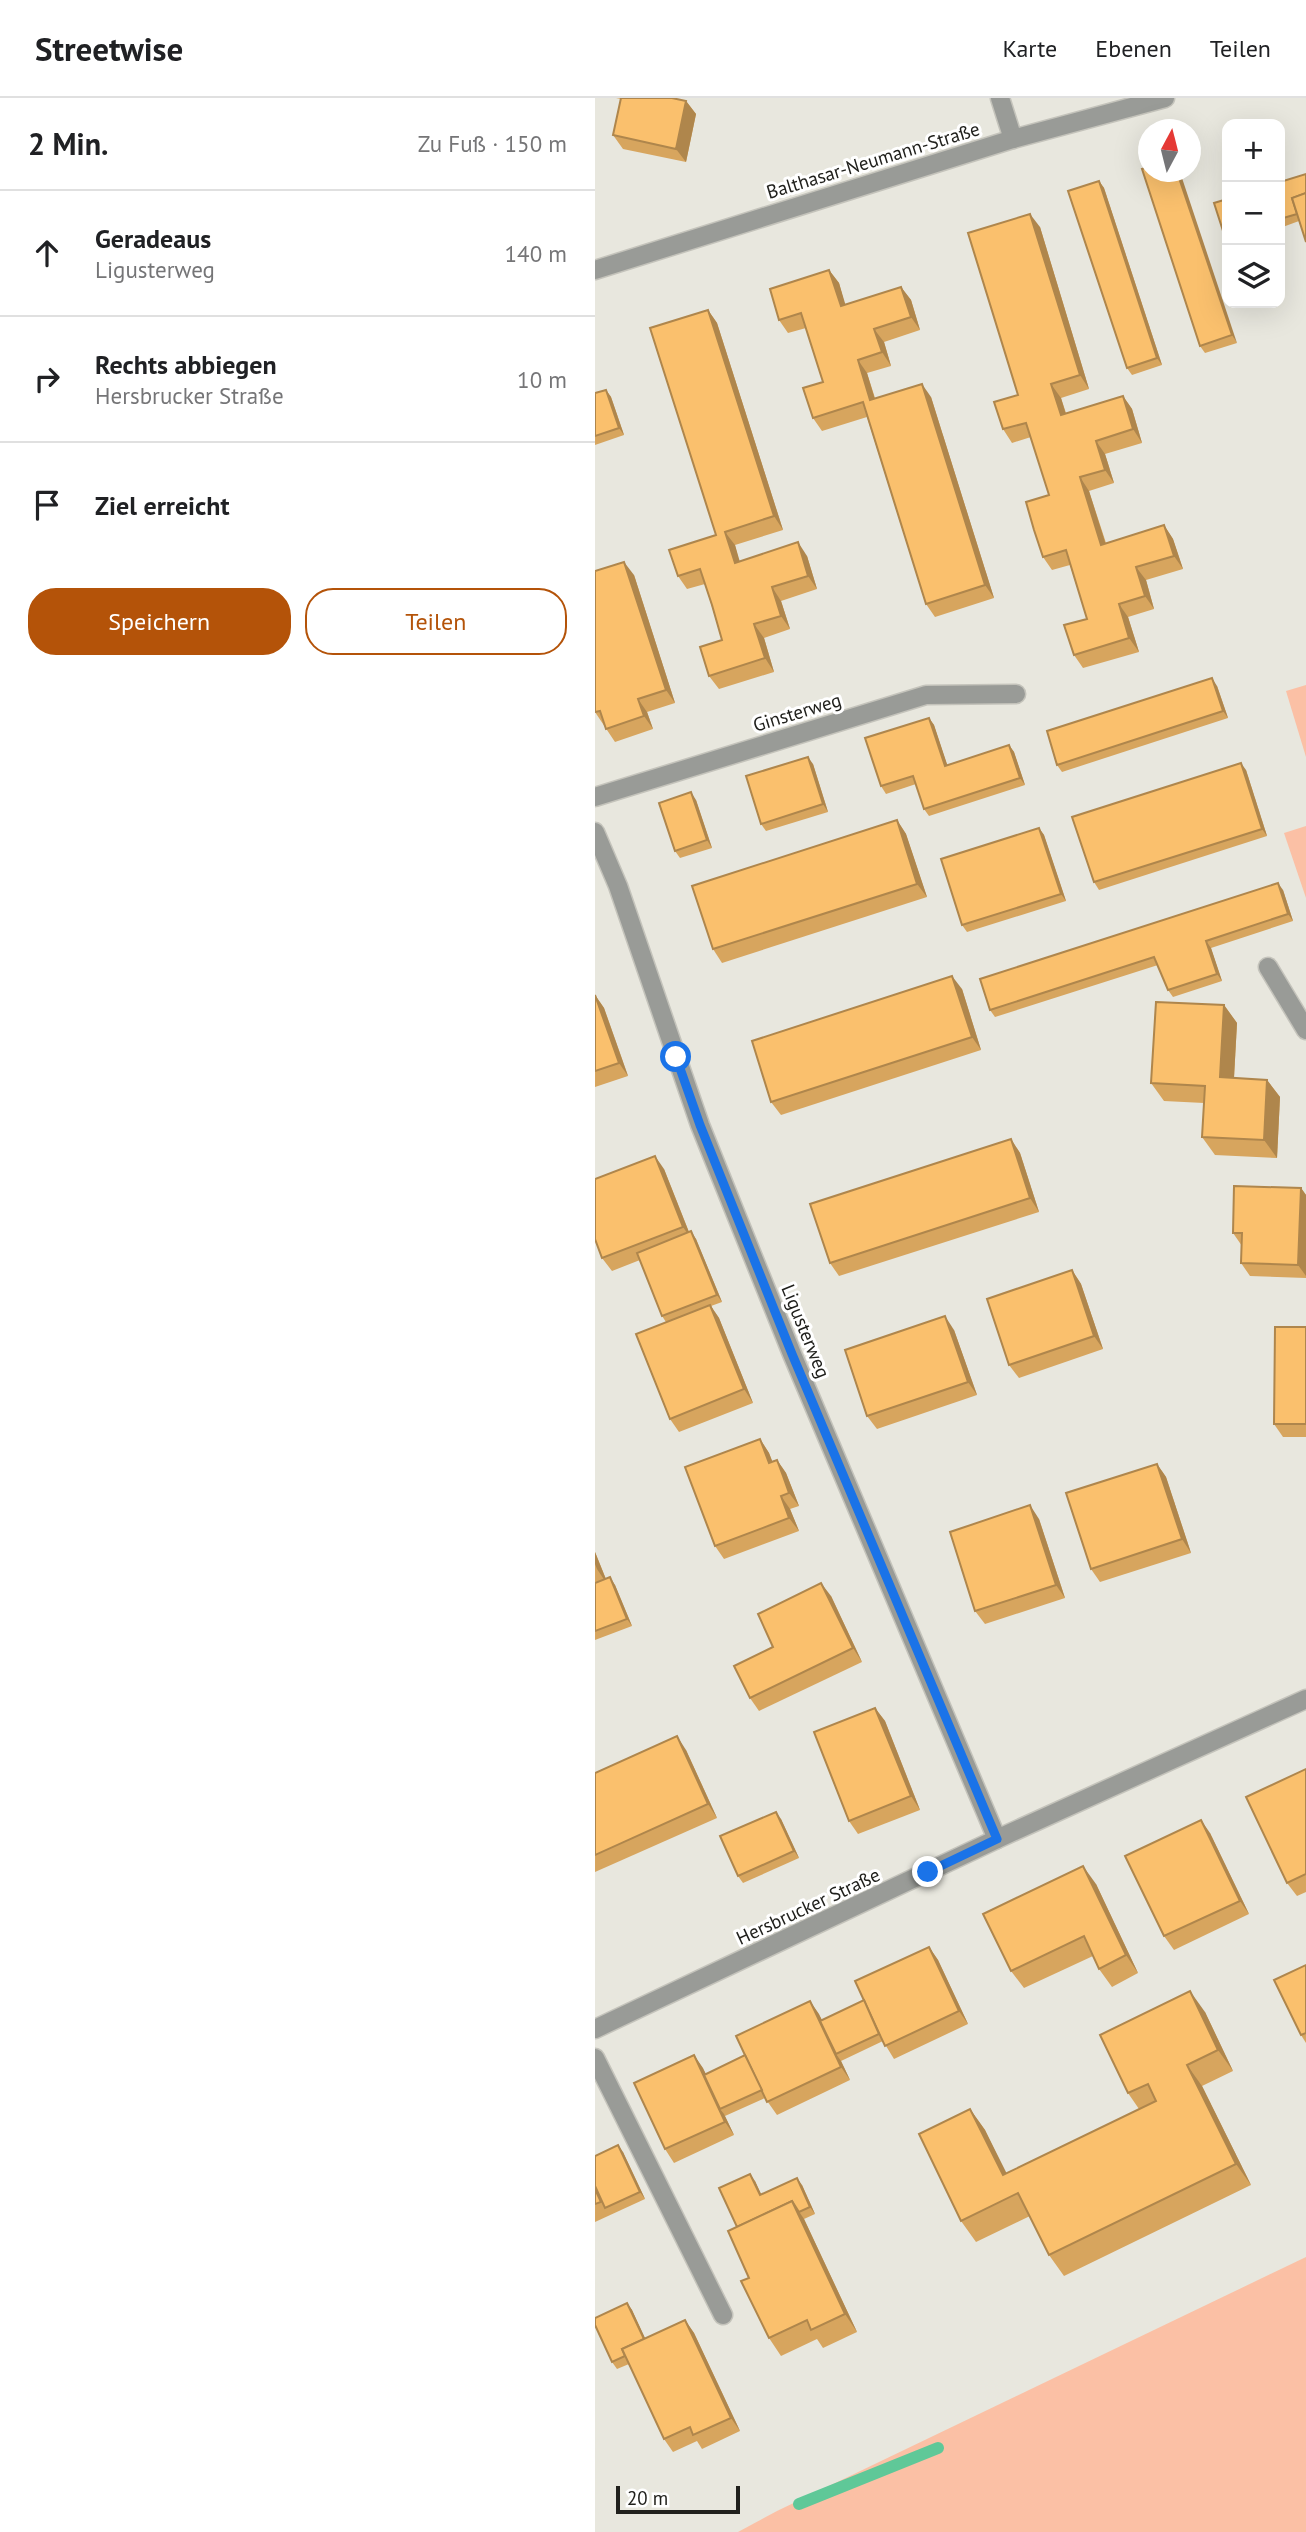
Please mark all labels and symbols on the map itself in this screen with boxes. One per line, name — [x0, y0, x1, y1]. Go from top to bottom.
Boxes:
street label: Balthasar-Neumann-Straße — [764, 116, 982, 204]
north arrow — [1138, 119, 1201, 182]
street label: Ginsterweg — [750, 687, 844, 737]
route start — [660, 1041, 691, 1072]
street label: Ligusterweg — [776, 1281, 836, 1381]
route end — [912, 1856, 943, 1887]
street label: Hersbrucker Straße — [732, 1862, 884, 1950]
scale bar — [616, 2483, 740, 2515]

